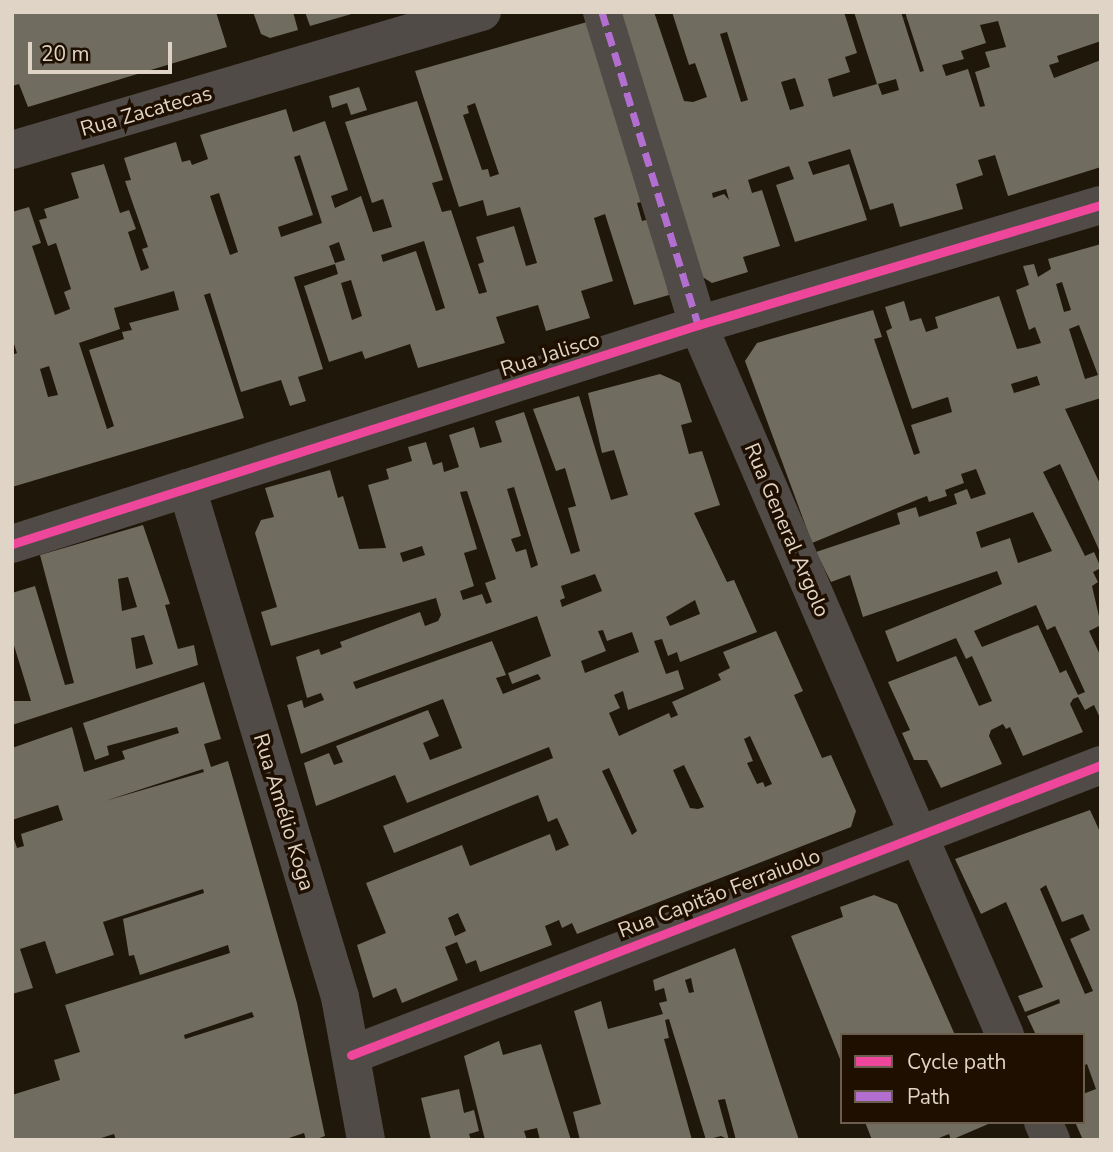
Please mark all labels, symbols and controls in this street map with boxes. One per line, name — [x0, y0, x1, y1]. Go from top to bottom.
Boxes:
scale bar — [32, 28, 175, 72]
text: 20 m — [41, 40, 90, 68]
street label: Rua Zacatecas — [77, 80, 215, 142]
street label: Rua Jalisco — [497, 326, 603, 382]
street label: Rua General Argolo — [739, 439, 835, 621]
street label: Rua Amélio Koga — [248, 730, 320, 894]
street label: Rua Capitão Ferraiuolo — [614, 843, 824, 943]
legend — [840, 1033, 1085, 1124]
text: Cycle path — [907, 1048, 1006, 1076]
text: Path — [907, 1083, 950, 1111]

